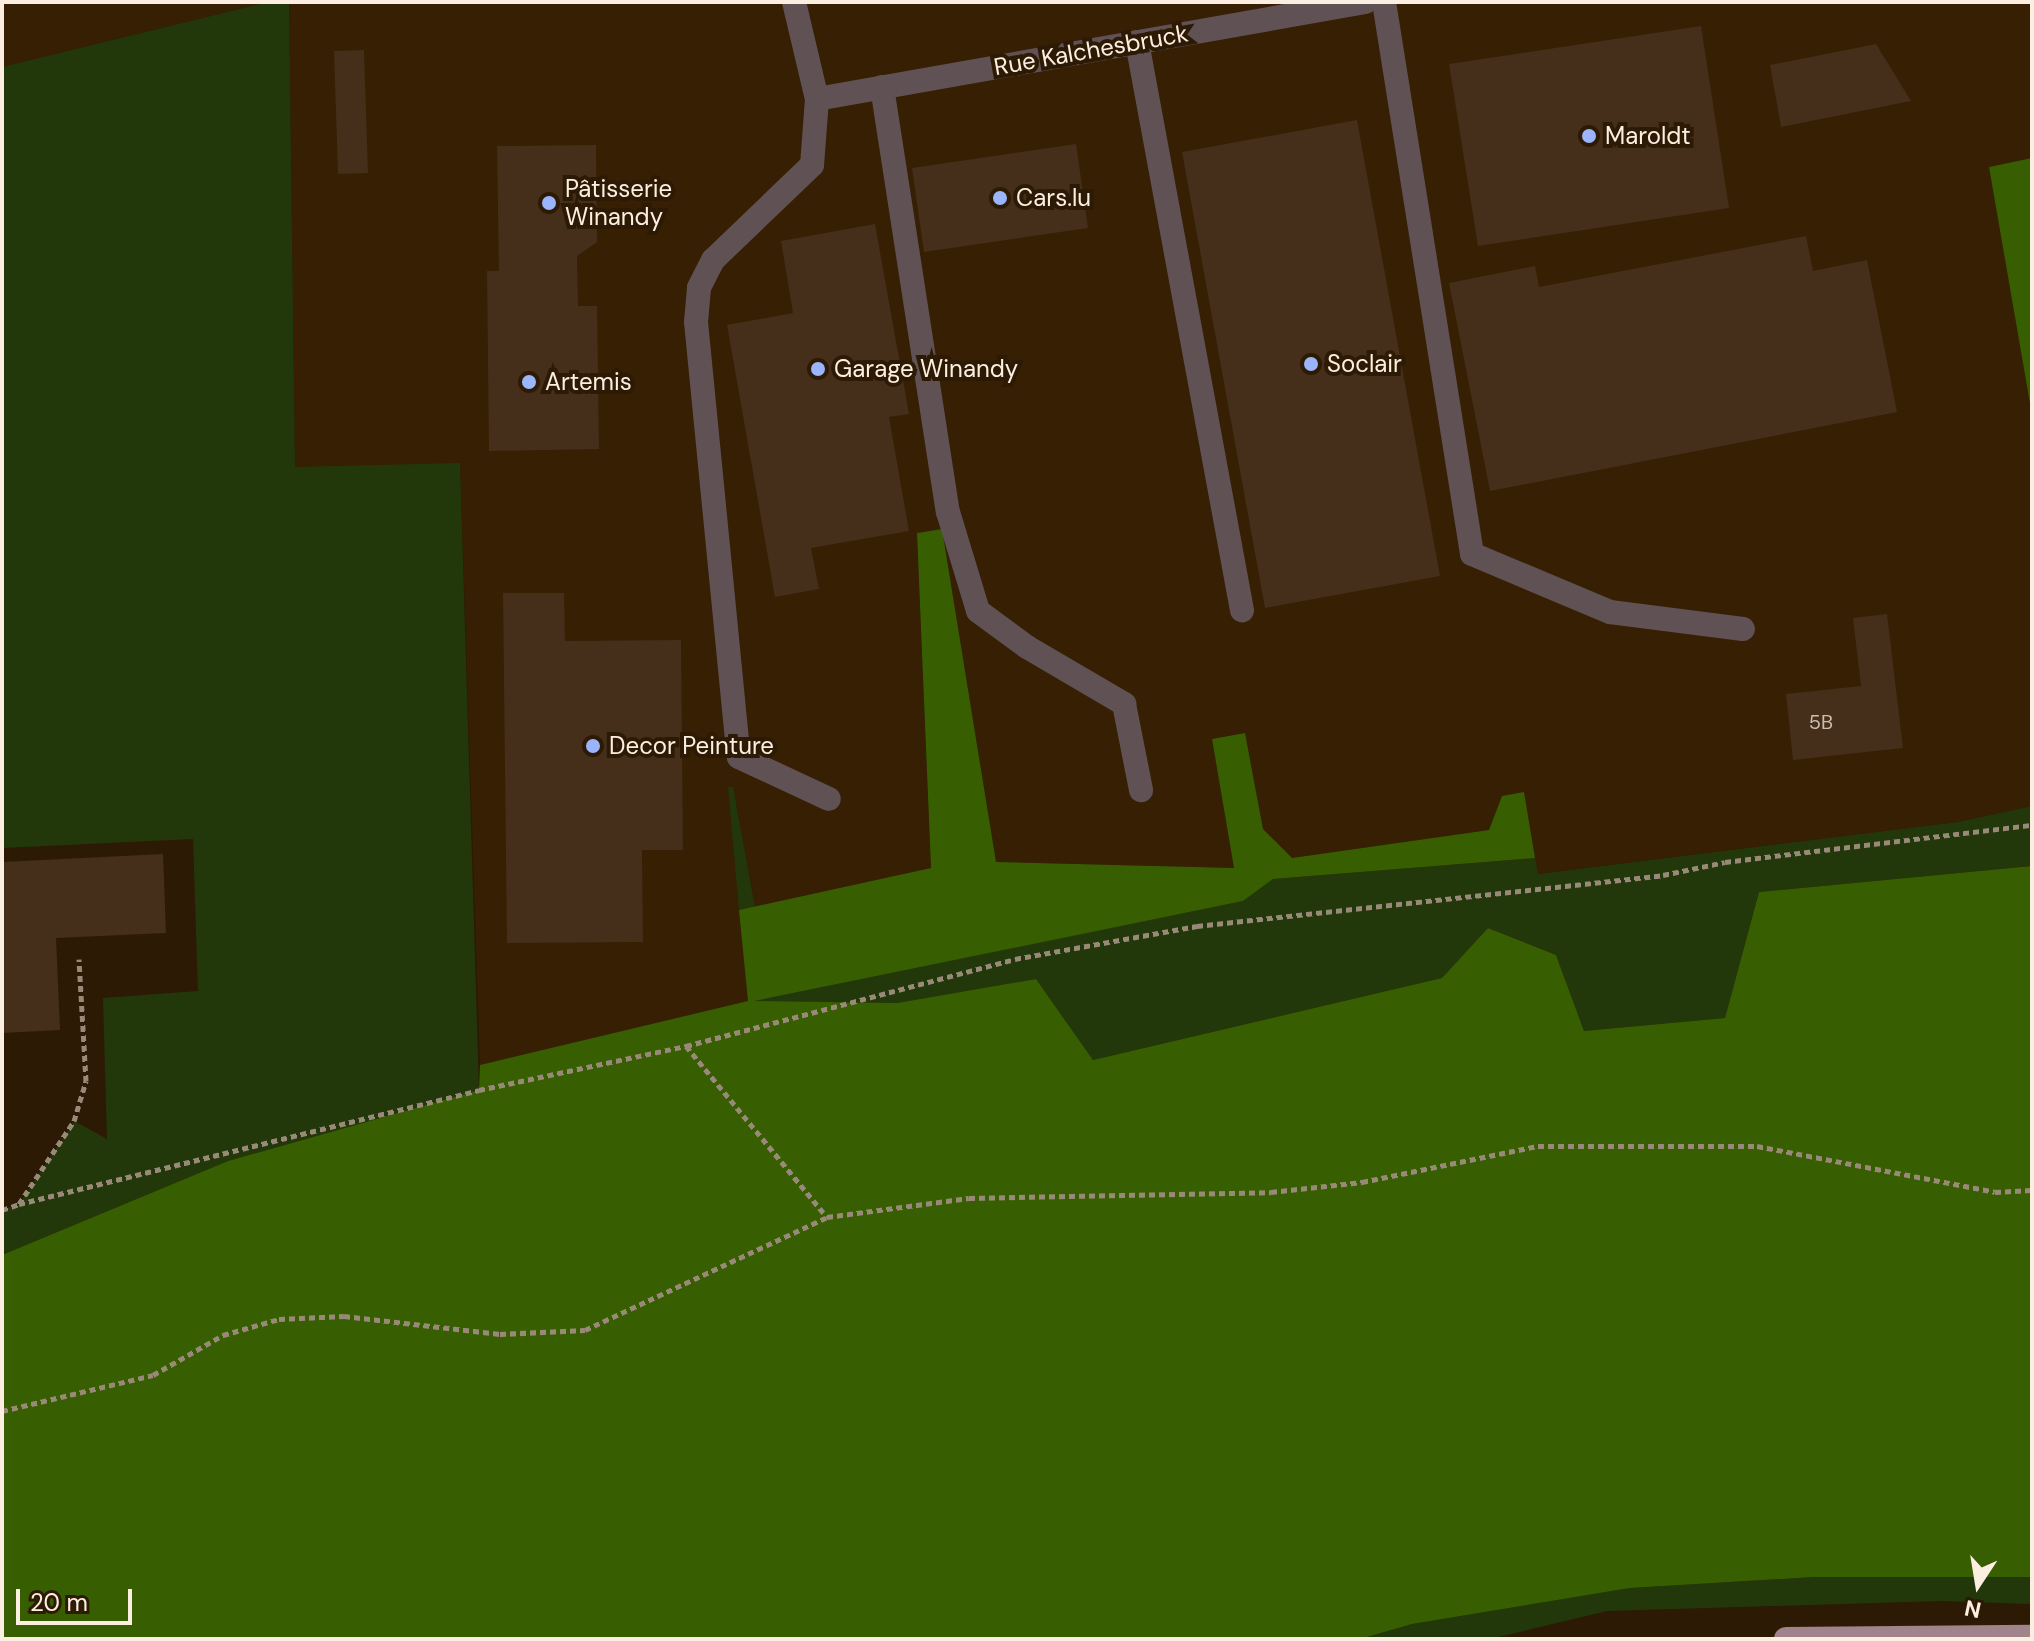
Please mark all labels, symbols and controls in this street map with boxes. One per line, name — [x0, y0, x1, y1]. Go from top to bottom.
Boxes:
street label: Rue Kalchesbruck — [992, 19, 1190, 81]
place label: Maroldt — [1605, 122, 1691, 150]
marker: Maroldt — [1580, 127, 1598, 145]
place label: Pâtisserie Winandy — [565, 175, 672, 231]
place label: Cars.lu — [1016, 184, 1091, 212]
marker: Cars.lu — [991, 189, 1009, 207]
marker: Pâtisserie Winandy — [540, 194, 558, 212]
place label: Soclair — [1327, 350, 1402, 378]
place label: Garage Winandy — [834, 355, 1018, 383]
marker: Soclair — [1302, 355, 1320, 373]
marker: Garage Winandy — [809, 360, 827, 378]
place label: Artemis — [545, 368, 632, 396]
marker: Artemis — [520, 373, 538, 391]
house number: 5B — [1809, 710, 1833, 734]
place label: Decor Peinture — [609, 732, 774, 760]
marker: Decor Peinture — [584, 737, 602, 755]
north arrow — [1938, 1545, 2018, 1625]
scale bar — [20, 1573, 136, 1623]
text: 20 m — [30, 1587, 88, 1618]
text: N — [1962, 1593, 1984, 1625]

